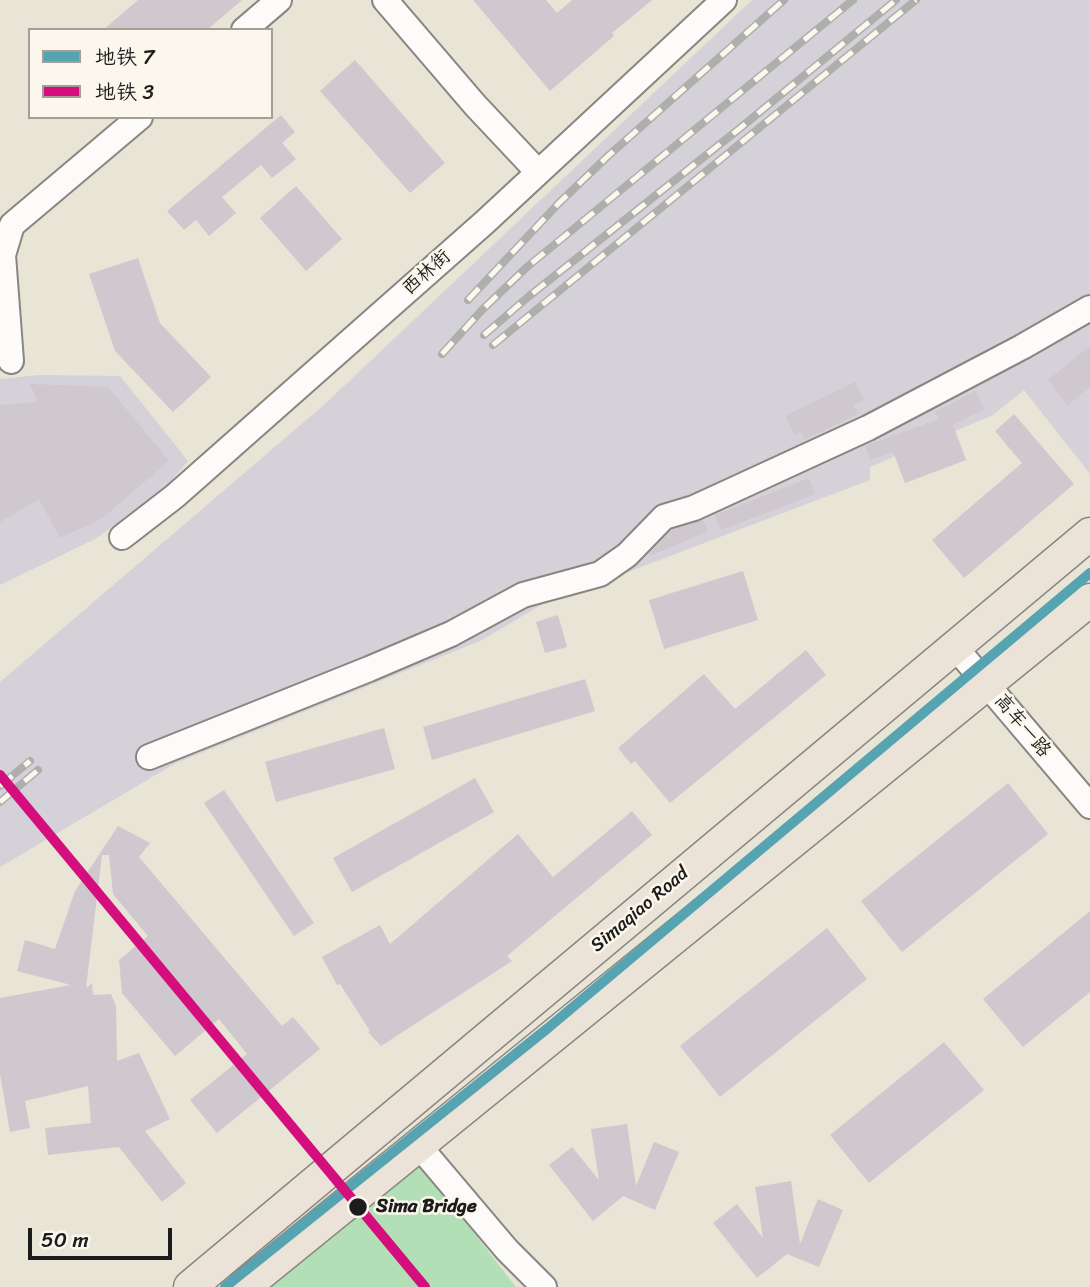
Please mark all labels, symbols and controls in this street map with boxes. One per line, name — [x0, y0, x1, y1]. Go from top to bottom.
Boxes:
legend — [28, 28, 273, 119]
text: 地铁 7 — [95, 38, 154, 76]
text: 地铁 3 — [95, 73, 154, 111]
street label: 西林街 — [398, 245, 456, 301]
street label: 高车一路 — [989, 690, 1055, 762]
street label: Simaqiao Road — [586, 862, 694, 958]
marker: Sima Bridge — [347, 1196, 369, 1218]
place label: Sima Bridge — [376, 1196, 477, 1218]
scale bar — [32, 1214, 175, 1258]
text: 50 m — [41, 1221, 89, 1259]

